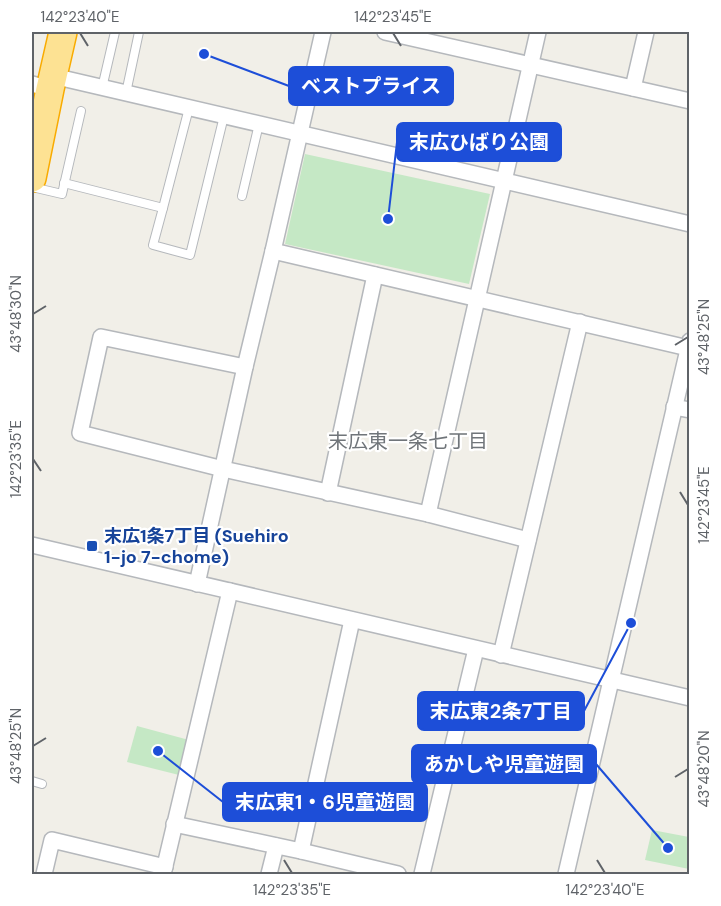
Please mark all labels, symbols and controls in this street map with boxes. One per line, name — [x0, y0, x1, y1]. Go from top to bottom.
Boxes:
text: 142°23'40"E — [41, 7, 119, 27]
text: 142°23'45"E — [354, 7, 432, 27]
callout: ベストプライス — [289, 67, 453, 105]
text: ベストプライス — [301, 73, 441, 99]
callout: 末広ひばり公園 — [397, 123, 561, 161]
text: 末広ひばり公園 — [409, 129, 549, 155]
text: 43°48'30"N — [6, 275, 26, 353]
text: 43°48'25"N — [694, 299, 714, 375]
text: 142°23'35"E — [6, 420, 26, 498]
district label: 末広東一条七丁目 — [328, 428, 488, 454]
text: 142°23'45"E — [694, 466, 714, 544]
place label: 末広1条7丁目 (Suehiro 1-jo 7-chome) — [104, 524, 289, 569]
marker: 末広1条7丁目 (Suehiro 1-jo 7-chome) — [85, 539, 99, 553]
callout: 末広東2条7丁目 — [418, 692, 584, 730]
text: 末広東2条7丁目 — [430, 698, 572, 724]
text: 43°48'25"N — [6, 708, 26, 784]
text: 43°48'20"N — [694, 730, 714, 808]
callout: あかしや児童遊園 — [412, 745, 596, 783]
text: あかしや児童遊園 — [424, 751, 584, 777]
callout: 末広東1・6児童遊園 — [223, 783, 427, 821]
text: 末広東1・6児童遊園 — [235, 789, 415, 815]
text: 142°23'35"E — [253, 880, 331, 900]
text: 142°23'40"E — [566, 880, 644, 900]

